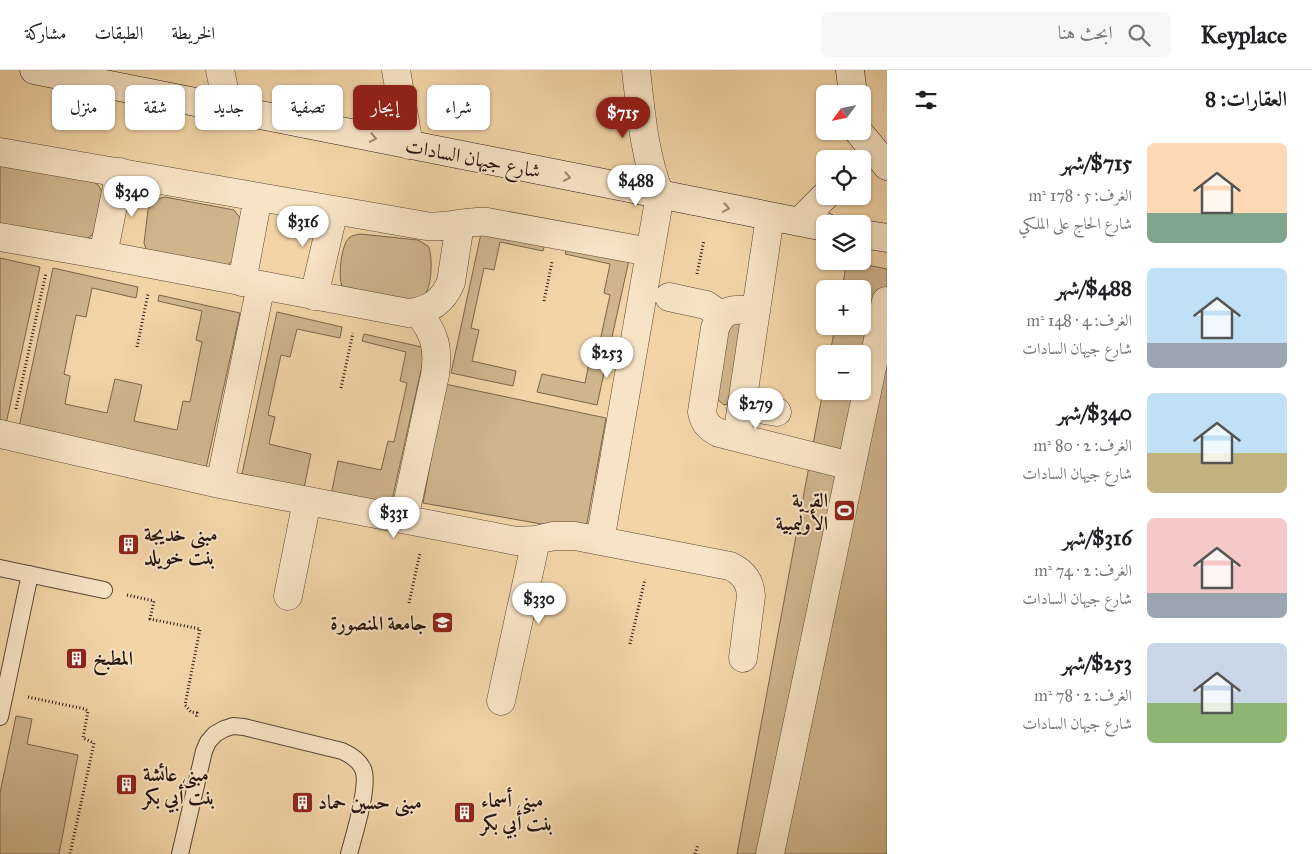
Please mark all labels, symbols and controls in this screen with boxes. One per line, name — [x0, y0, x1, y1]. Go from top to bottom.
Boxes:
search box — [821, 12, 1171, 57]
text: Keyplace — [1201, 20, 1287, 50]
text: ابحث هنا — [1058, 21, 1113, 44]
icon: search — [1125, 21, 1153, 49]
text: مشاركة — [25, 22, 66, 44]
text: الطبقات — [94, 22, 143, 44]
text: الخريطة — [171, 22, 215, 44]
chip: منزل — [52, 85, 115, 130]
chip: شقة — [125, 85, 185, 130]
chip: جديد — [195, 85, 262, 130]
chip: تصفية — [272, 85, 343, 130]
chip: إيجار — [353, 85, 417, 130]
chip: شراء — [427, 85, 490, 130]
north arrow — [816, 85, 871, 140]
map controls — [816, 85, 871, 400]
icon: filters — [912, 86, 940, 114]
text: العقارات: 8 — [1205, 86, 1287, 112]
pin: $715 — [593, 97, 653, 139]
text: $715 — [607, 103, 639, 122]
one-way arrow — [369, 132, 378, 142]
street label: شارع جيهان السادات — [402, 133, 543, 189]
button: locate — [816, 150, 871, 205]
text: $715/شهر — [1061, 150, 1132, 176]
icon: home — [1187, 163, 1247, 223]
pin: $488 — [606, 164, 666, 207]
one-way arrow — [563, 171, 571, 181]
text: $488 — [618, 171, 654, 190]
pin: $340 — [102, 176, 162, 218]
text: $340 — [115, 182, 149, 201]
text: الغرف: 5 · 178 m² — [1028, 186, 1132, 205]
one-way arrow — [722, 202, 731, 213]
pin: $316 — [273, 206, 333, 248]
text: $316 — [288, 212, 318, 231]
text: شارع الحاج على الملكي — [1019, 214, 1132, 233]
button: layers — [816, 215, 871, 270]
text: $488/شهر — [1056, 275, 1132, 301]
button: + — [816, 280, 871, 335]
icon: home — [1187, 288, 1247, 348]
text: الغرف: 4 · 148 m² — [1027, 311, 1132, 330]
pin: $253 — [577, 336, 637, 379]
text: شارع جيهان السادات — [1022, 339, 1132, 358]
text: $253 — [591, 343, 623, 362]
button: − — [816, 345, 871, 400]
pin: $279 — [726, 388, 786, 430]
text: $279 — [739, 394, 773, 413]
text: $340/شهر — [1057, 400, 1132, 426]
icon: home — [1187, 413, 1247, 473]
text: الغرف: 2 · 80 m² — [1034, 436, 1132, 455]
text: شارع جيهان السادات — [1022, 464, 1132, 483]
place label: القرية الأوليمبية — [775, 488, 828, 536]
pin: $331 — [364, 496, 424, 539]
sports icon: القرية الأوليمبية — [832, 499, 856, 523]
text: $331 — [380, 503, 408, 522]
place label: مبنى خديجة بنت خويلد — [144, 522, 218, 570]
text: $316/شهر — [1062, 525, 1132, 551]
building icon: مبنى خديجة بنت خويلد — [116, 533, 140, 557]
icon: home — [1187, 538, 1247, 598]
text: الغرف: 2 · 74 m² — [1034, 561, 1132, 580]
pin: $330 — [509, 582, 569, 625]
text: $330 — [523, 589, 555, 608]
text: شارع جيهان السادات — [1022, 589, 1132, 608]
place label: جامعة المنصورة — [330, 611, 427, 636]
school or university icon: جامعة المنصورة — [431, 611, 455, 635]
building icon: المطبخ — [65, 646, 89, 670]
place label: المطبخ — [93, 646, 133, 676]
text: $253/شهر — [1061, 650, 1132, 676]
icon: home — [1187, 663, 1247, 723]
text: الغرف: 2 · 78 m² — [1034, 686, 1132, 705]
text: شارع جيهان السادات — [1022, 714, 1132, 733]
place label: مبنى عائشة بنت أبي بكر — [141, 762, 215, 813]
building icon: مبنى عائشة بنت أبي بكر — [115, 773, 139, 797]
place label: مبنى أسماء بنت أبي بكر — [479, 787, 553, 839]
building icon: مبنى حسين حماد — [290, 790, 314, 814]
place label: مبنى حسين حماد — [318, 790, 422, 817]
building icon: مبنى أسماء بنت أبي بكر — [453, 800, 477, 824]

